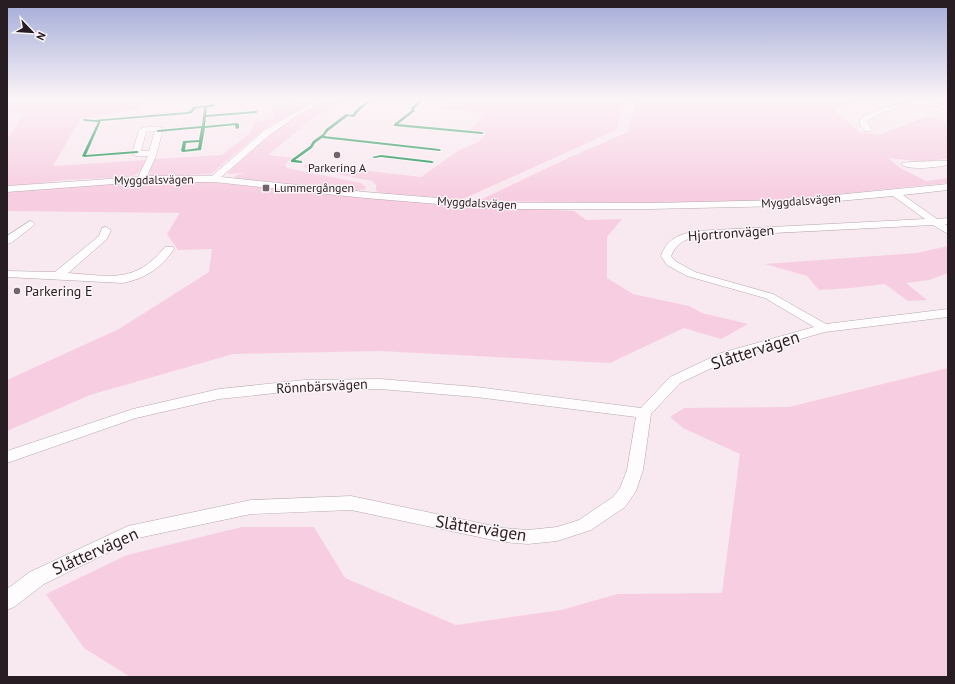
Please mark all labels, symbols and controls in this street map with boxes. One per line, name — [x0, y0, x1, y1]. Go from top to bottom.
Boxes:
north arrow — [12, 12, 52, 52]
text: N — [33, 30, 49, 42]
marker: Parkering A — [332, 150, 342, 160]
place label: Parkering A — [308, 160, 366, 175]
street label: Myggdalsvägen — [114, 171, 194, 188]
place label: Lummergången — [274, 180, 354, 195]
marker: Lummergången — [261, 183, 271, 193]
street label: Myggdalsvägen — [761, 190, 841, 211]
street label: Myggdalsvägen — [437, 193, 517, 212]
street label: Hjortronvägen — [687, 221, 775, 245]
place label: Parkering E — [25, 282, 93, 300]
marker: Parkering E — [12, 286, 22, 296]
street label: Slåttervägen — [708, 325, 802, 375]
street label: Rönnbärsvägen — [276, 375, 368, 397]
street label: Slåttervägen — [434, 510, 528, 546]
street label: Slåttervägen — [49, 522, 141, 580]

